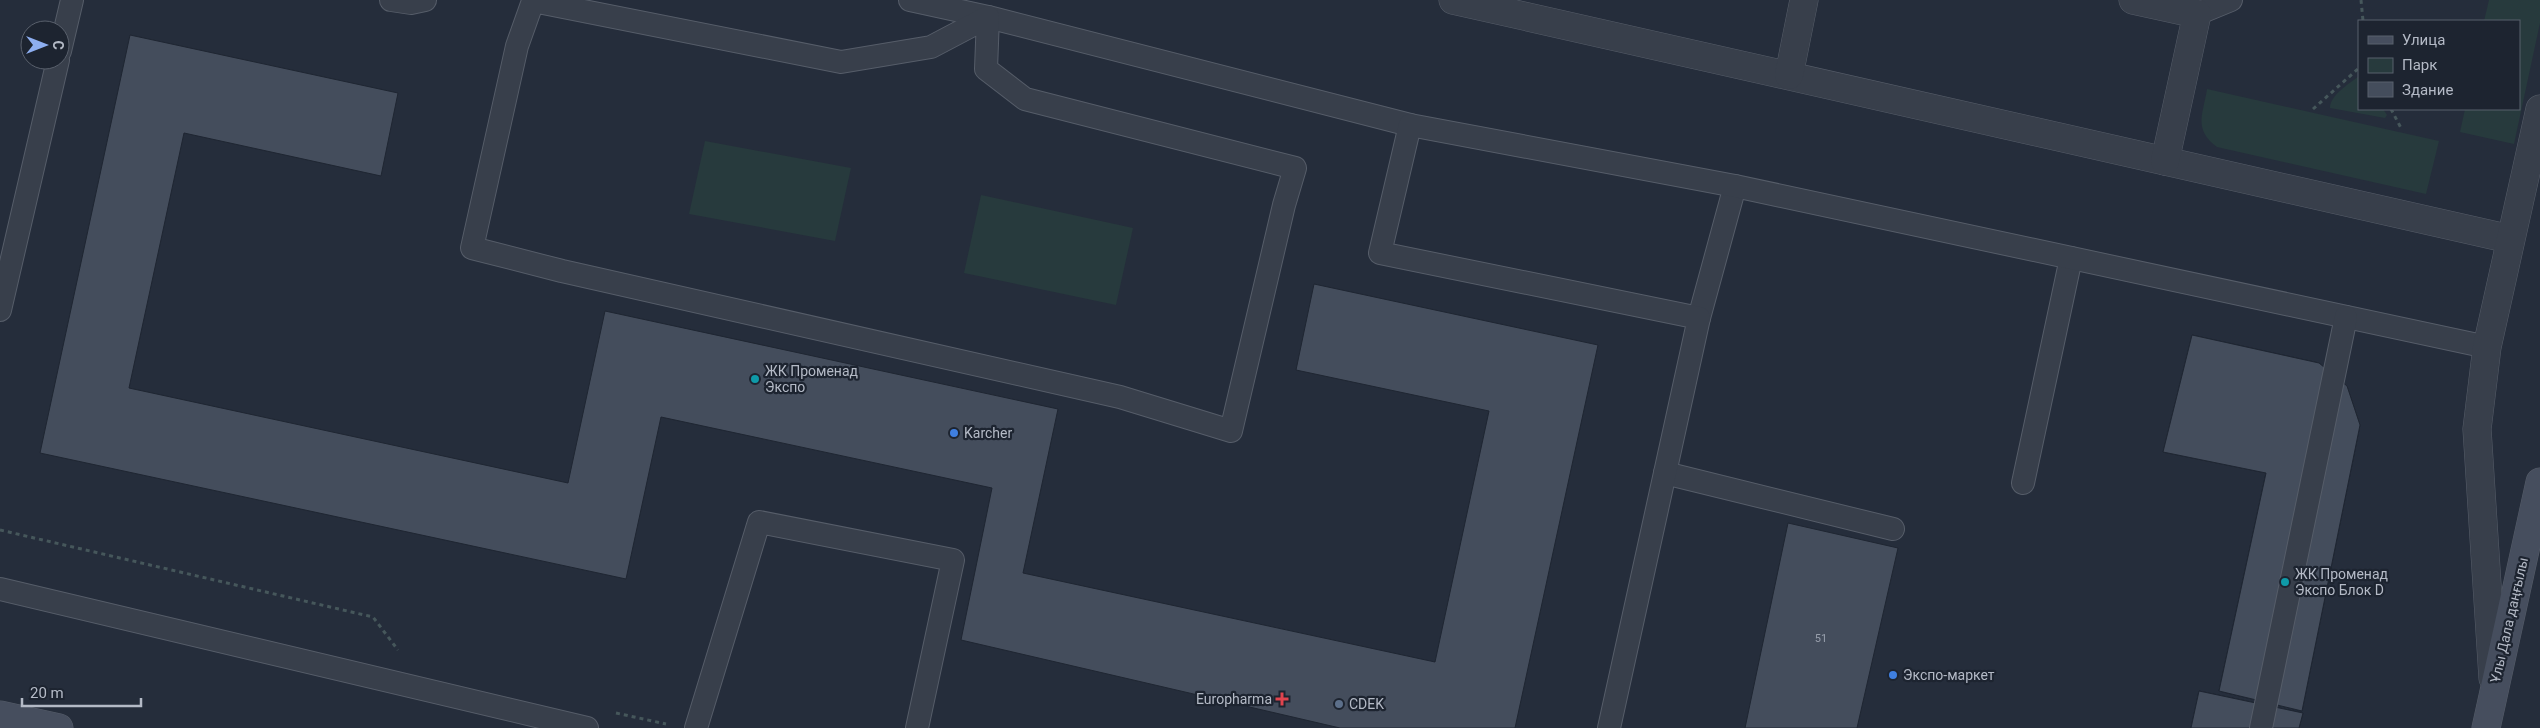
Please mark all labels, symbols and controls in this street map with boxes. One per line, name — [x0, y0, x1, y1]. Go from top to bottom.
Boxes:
north arrow — [20, 20, 70, 70]
legend — [2358, 20, 2520, 110]
text: Улица — [2402, 31, 2445, 49]
text: С — [50, 40, 66, 50]
text: Парк — [2402, 56, 2437, 74]
text: Здание — [2402, 81, 2453, 99]
place label: ЖК Променад Экспо — [765, 363, 859, 395]
marker: ЖК Променад Экспо — [749, 373, 761, 385]
place label: Karcher — [964, 425, 1012, 441]
marker: Karcher — [948, 427, 960, 439]
street label: Ұлы Дала даңғылы — [2487, 556, 2531, 684]
place label: ЖК Променад Экспо Блок D — [2295, 566, 2389, 598]
marker: ЖК Променад Экспо Блок D — [2279, 576, 2291, 588]
house number: 51 — [1815, 632, 1827, 645]
place label: Экспо-маркет — [1903, 667, 1995, 683]
marker: Экспо-маркет — [1887, 669, 1899, 681]
scale bar — [22, 676, 141, 708]
text: 20 m — [30, 684, 64, 702]
place label: Europharma — [1196, 691, 1272, 707]
marker: Europharma — [1276, 693, 1288, 705]
place label: CDEK — [1349, 696, 1384, 712]
marker: CDEK — [1333, 698, 1345, 710]

